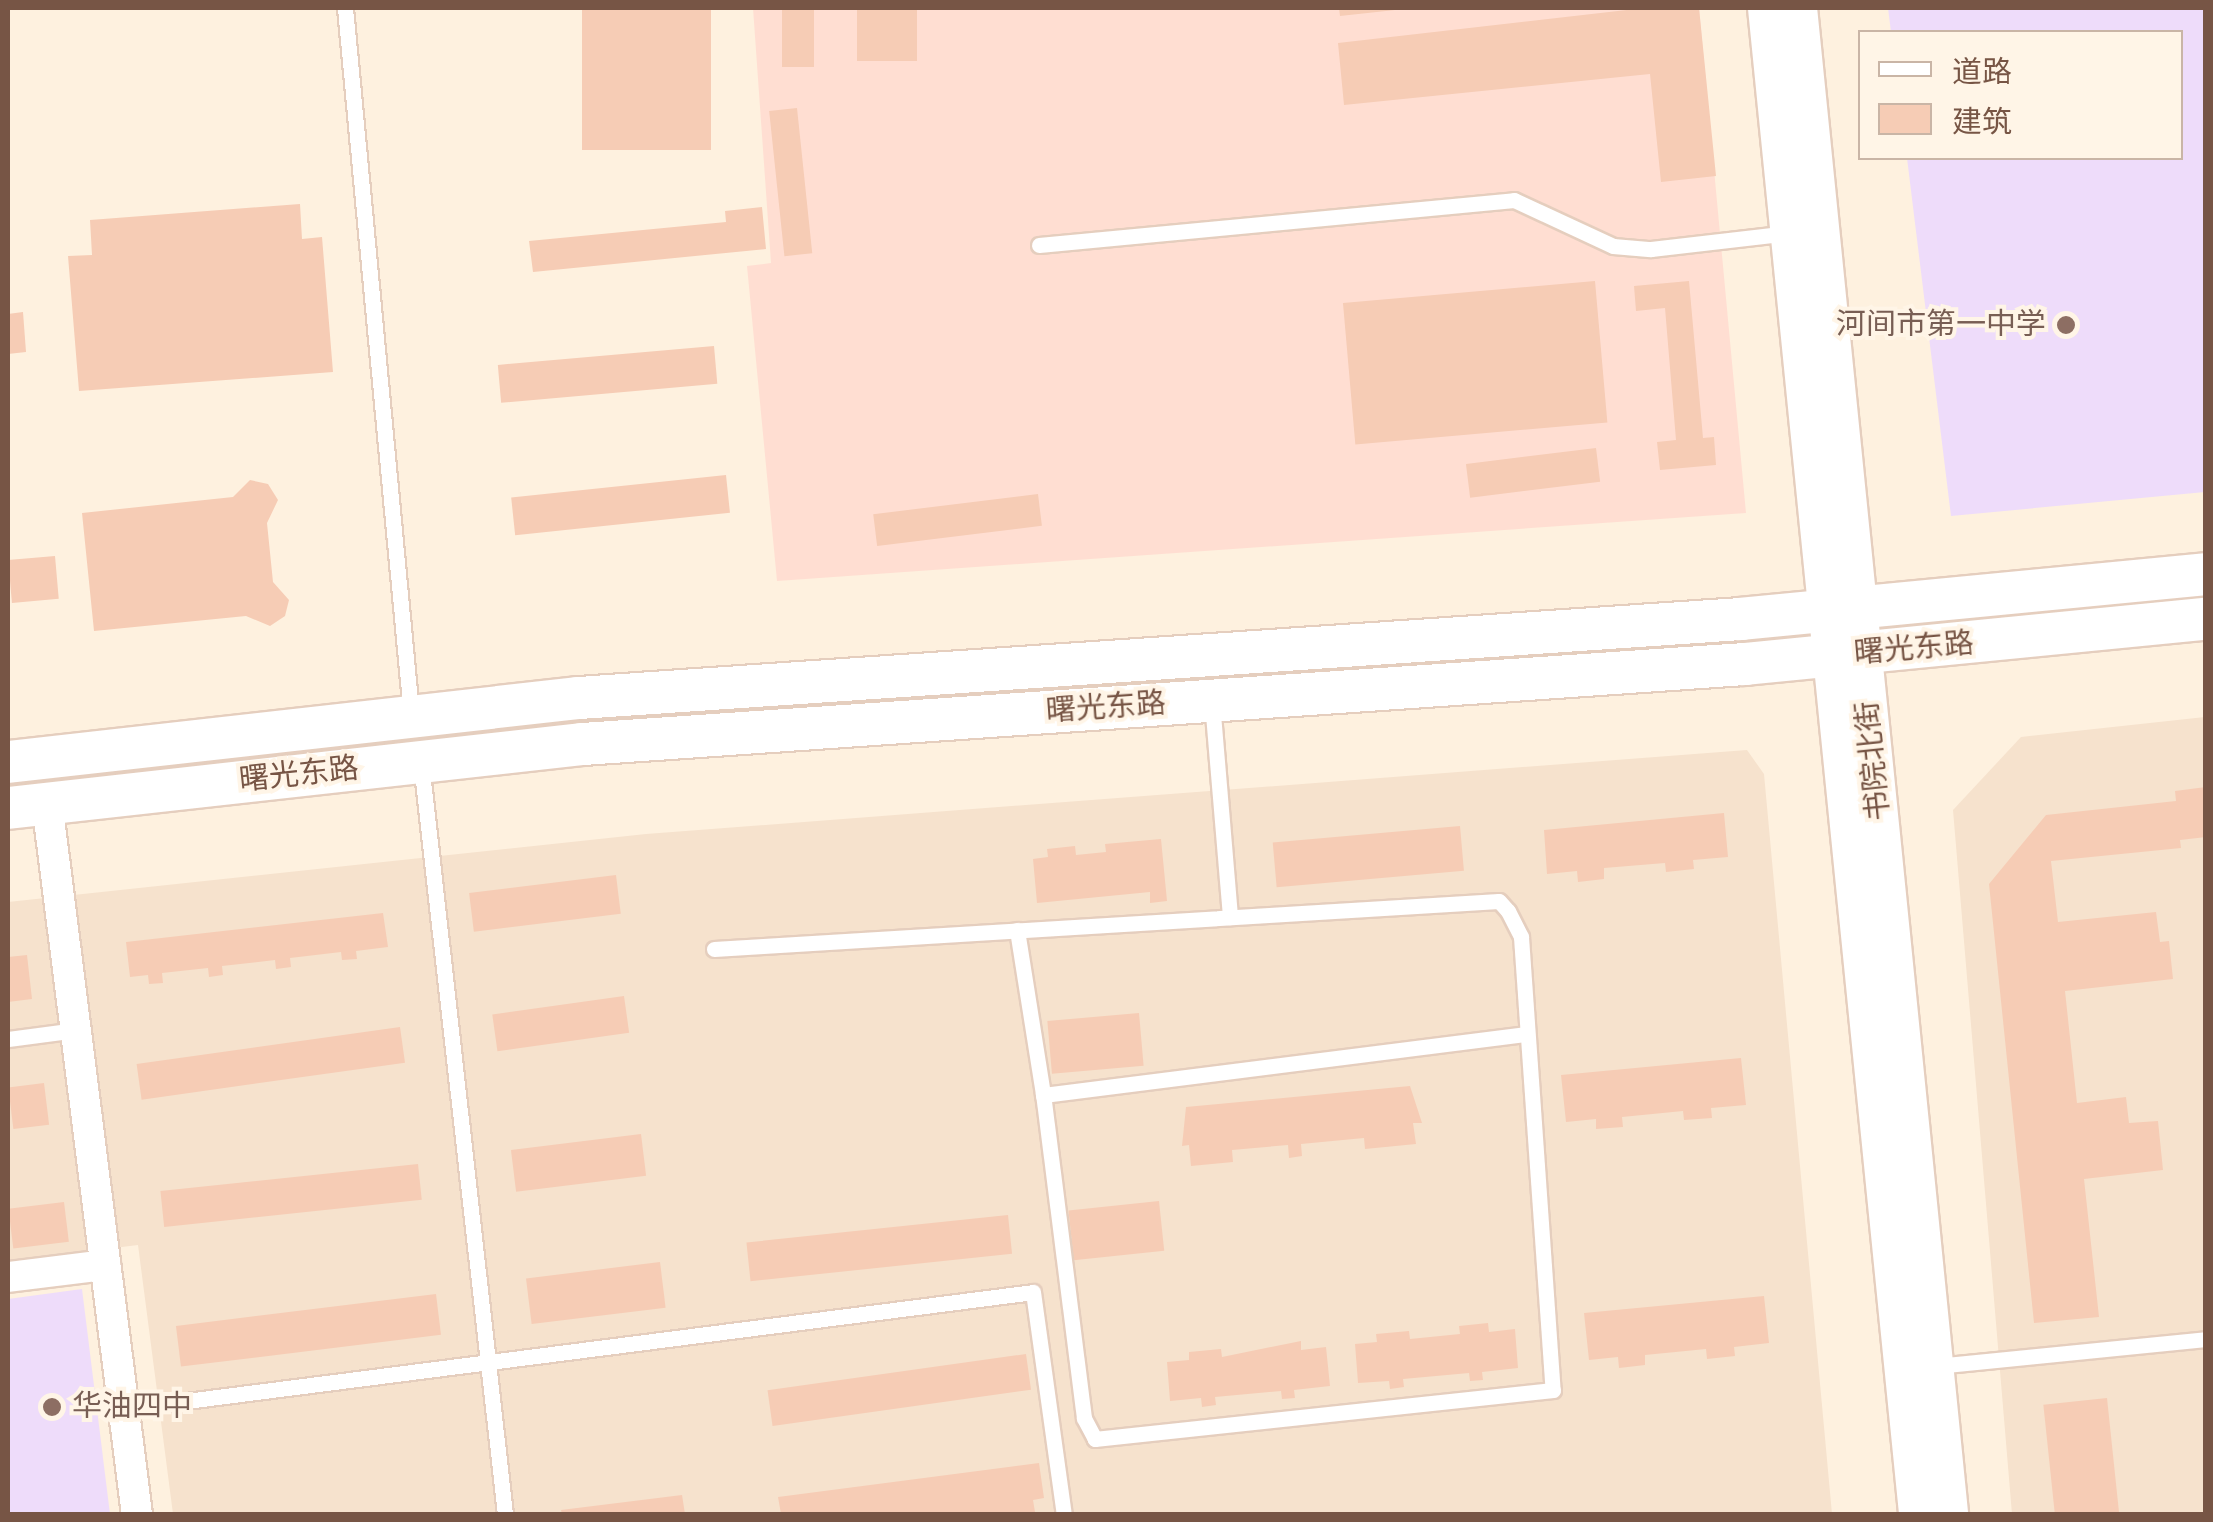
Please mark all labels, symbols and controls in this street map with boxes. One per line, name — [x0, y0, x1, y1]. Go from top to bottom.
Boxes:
legend — [1858, 30, 2183, 160]
text: 道路 — [1952, 55, 2012, 91]
text: 建筑 — [1952, 105, 2012, 141]
place label: 河间市第一中学 — [1836, 307, 2046, 343]
marker: 河间市第一中学 — [2055, 314, 2077, 336]
street label: 曙光东路 — [1853, 626, 1975, 672]
street label: 曙光东路 — [1045, 686, 1167, 730]
street label: 书院北街 — [1850, 699, 1898, 823]
street label: 曙光东路 — [237, 751, 361, 799]
place label: 华油四中 — [72, 1389, 192, 1425]
marker: 华油四中 — [41, 1396, 63, 1418]

